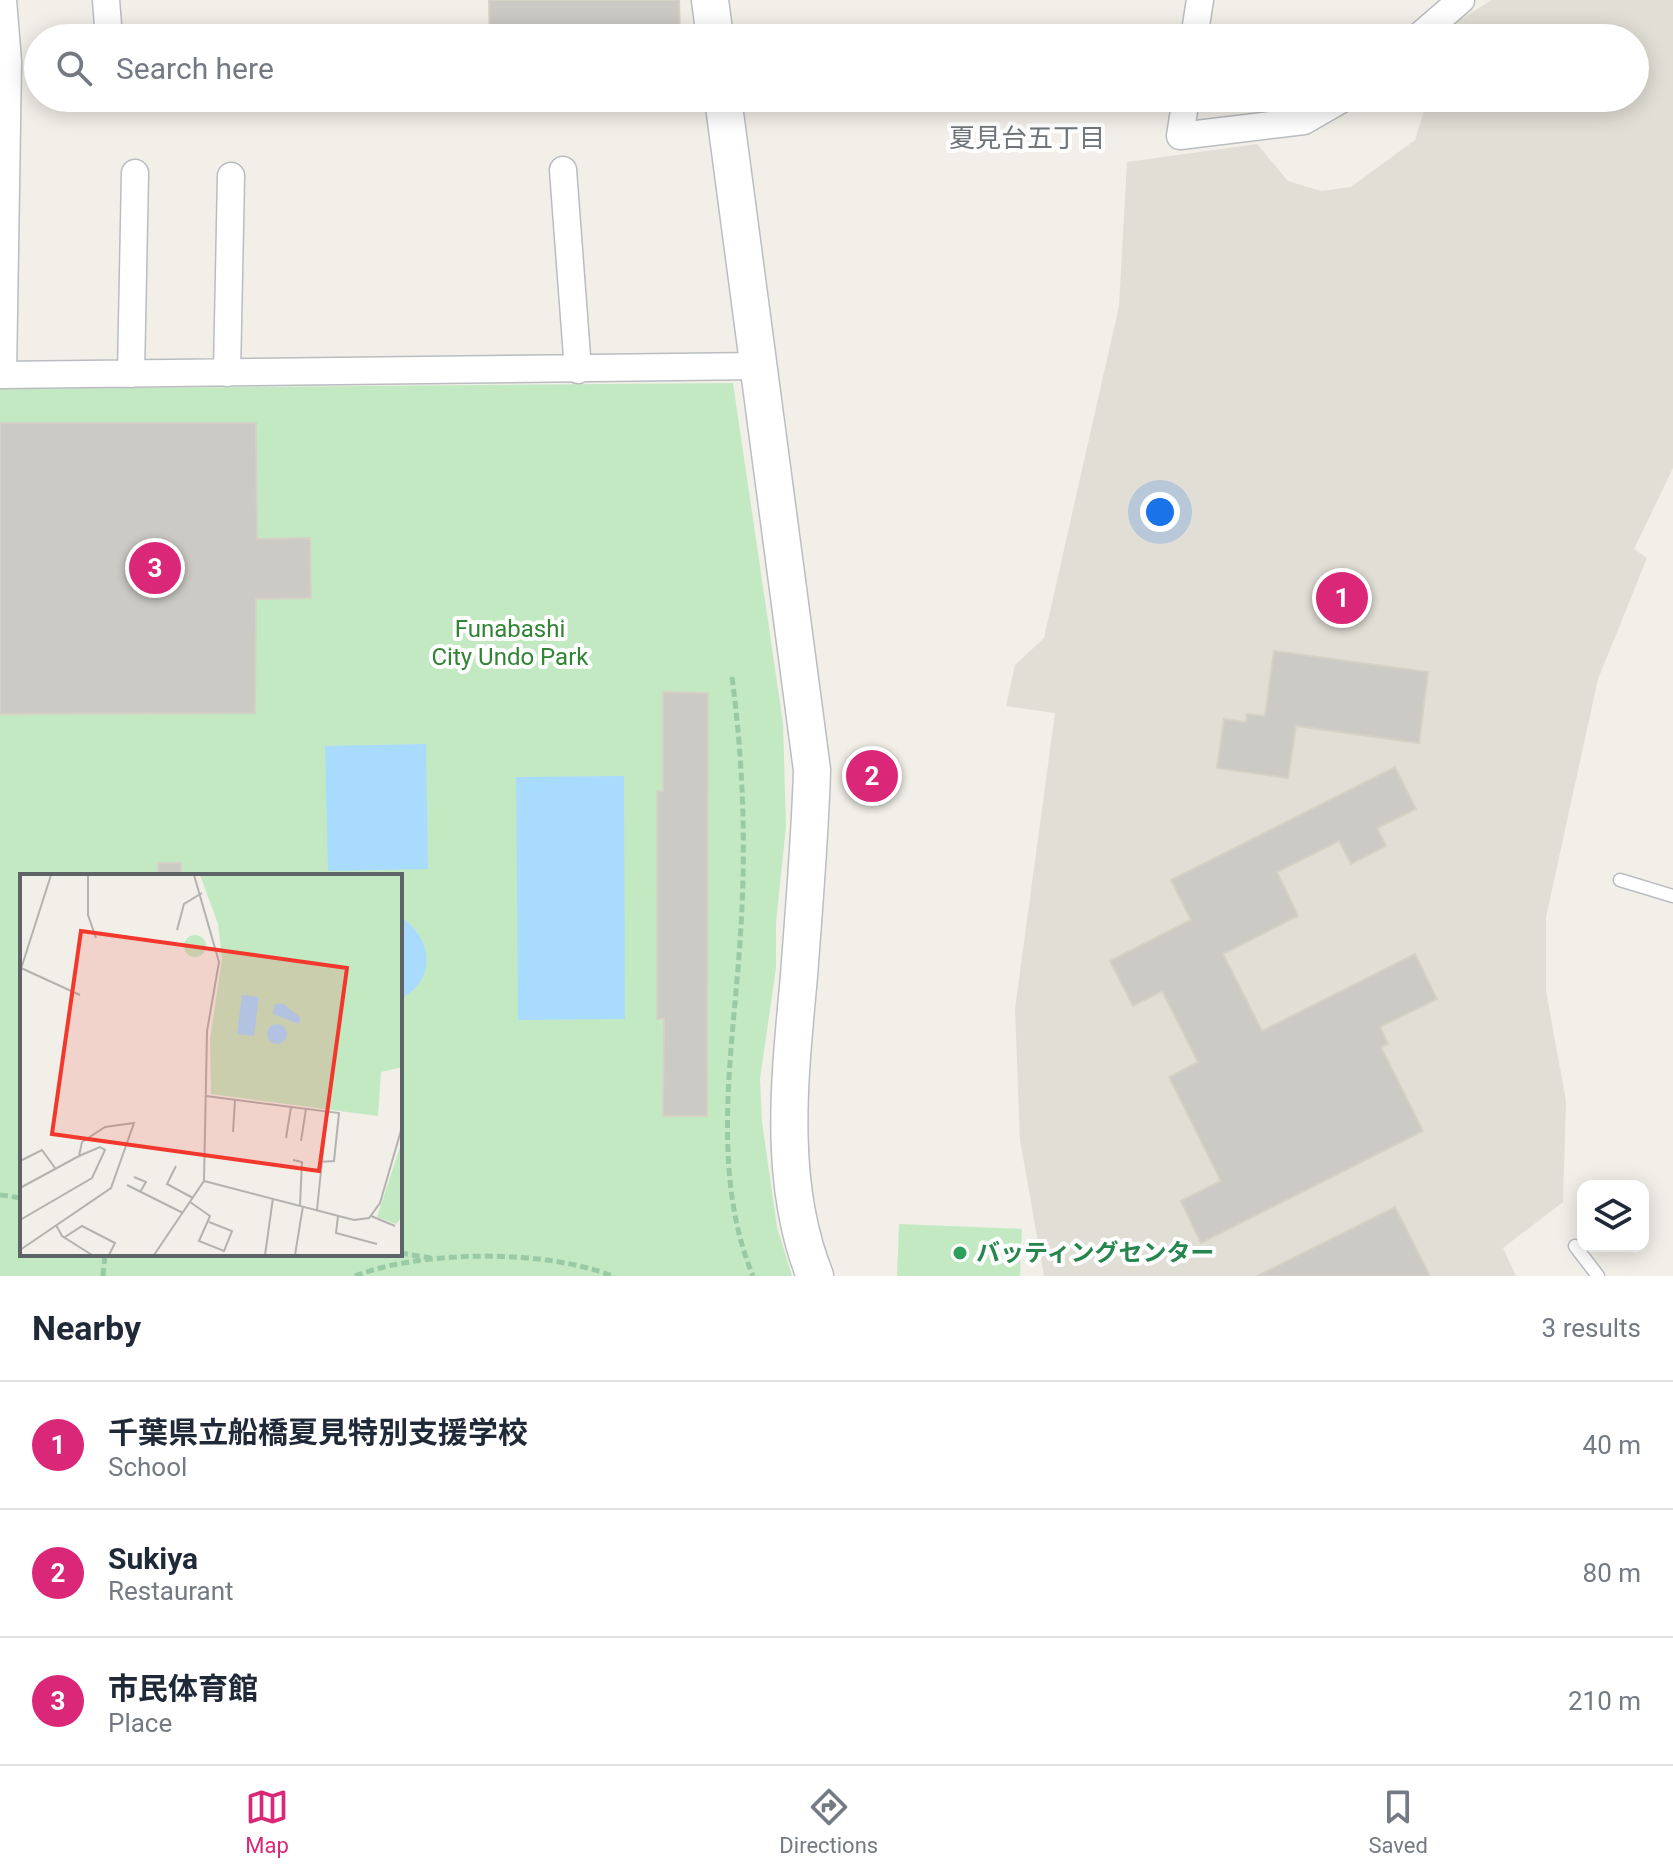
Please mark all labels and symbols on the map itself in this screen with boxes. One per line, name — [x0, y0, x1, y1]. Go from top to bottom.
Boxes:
district label: 夏見台五丁目 — [949, 123, 1105, 153]
your location — [1140, 492, 1180, 532]
pin: 3 — [129, 538, 181, 598]
pin: 1 — [1316, 568, 1368, 628]
park label: Funabashi City Undo Park — [432, 615, 589, 671]
pin: 2 — [846, 746, 898, 806]
inset map — [20, 874, 402, 1256]
place label: バッティングセンター — [976, 1239, 1215, 1267]
marker: バッティングセンター — [951, 1244, 969, 1262]

